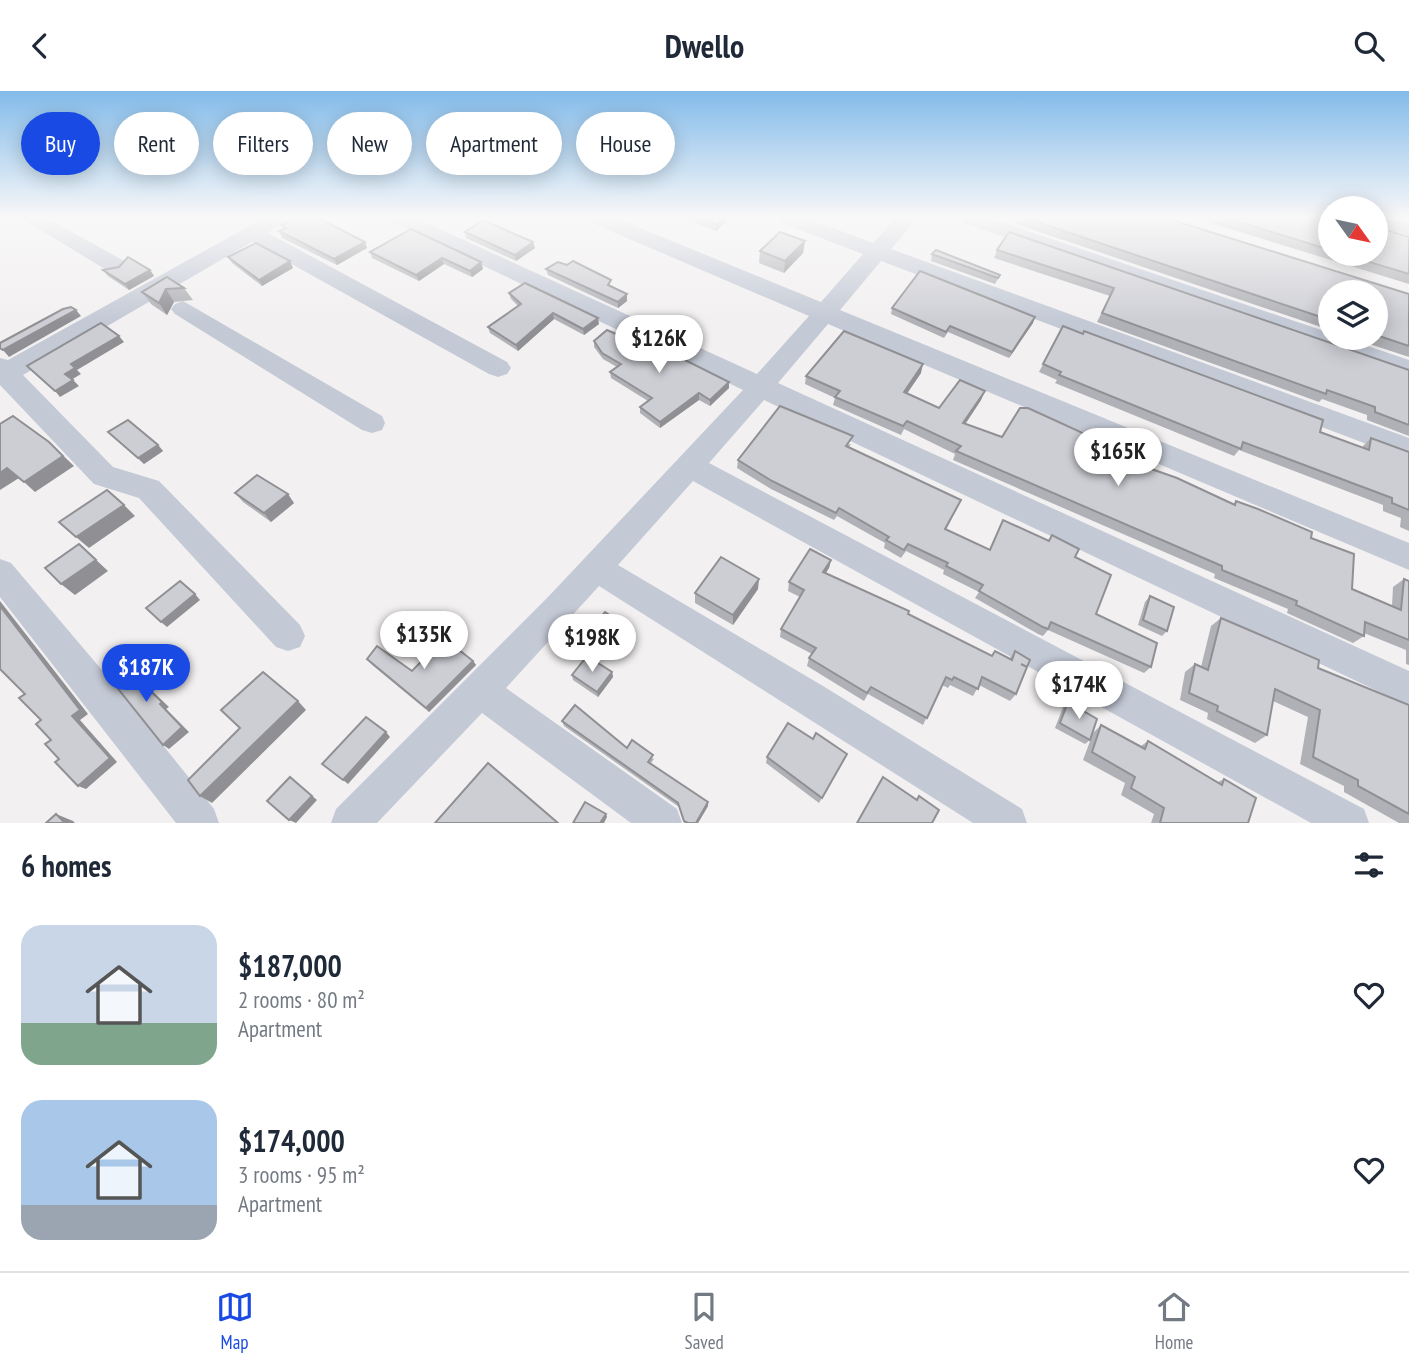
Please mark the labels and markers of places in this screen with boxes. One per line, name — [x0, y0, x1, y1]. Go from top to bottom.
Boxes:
pin: $126K — [610, 315, 708, 375]
pin: $165K — [1069, 429, 1167, 488]
pin: $135K — [375, 611, 473, 671]
pin: $198K — [543, 615, 641, 674]
pin: $187K — [97, 645, 195, 704]
pin: $174K — [1030, 661, 1128, 721]

